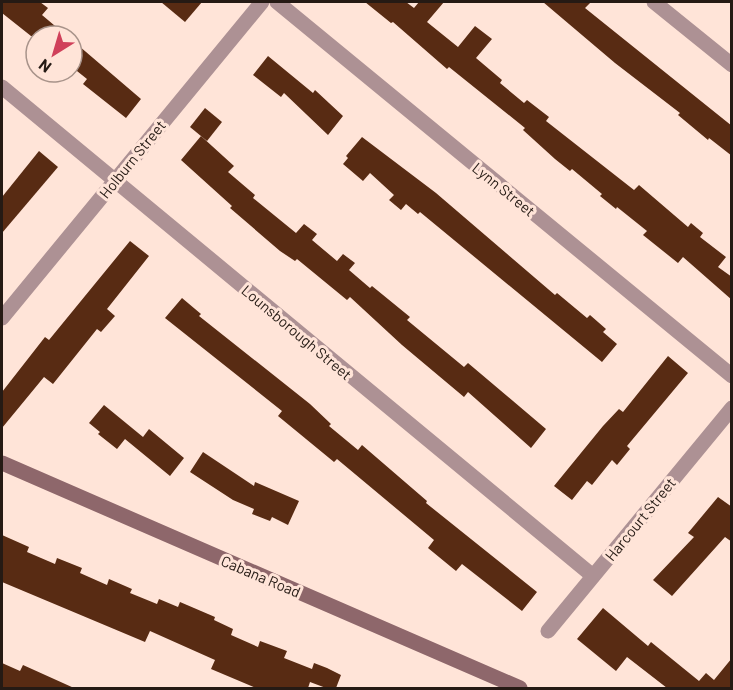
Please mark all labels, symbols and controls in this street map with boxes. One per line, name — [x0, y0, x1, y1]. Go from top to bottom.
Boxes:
north arrow — [24, 24, 84, 84]
text: N — [35, 56, 55, 77]
street label: Holburn Street — [95, 116, 169, 202]
street label: Lynn Street — [469, 158, 539, 220]
street label: Lounsborough Street — [238, 281, 356, 383]
street label: Harcourt Street — [601, 474, 679, 564]
street label: Cabana Road — [219, 551, 303, 601]

